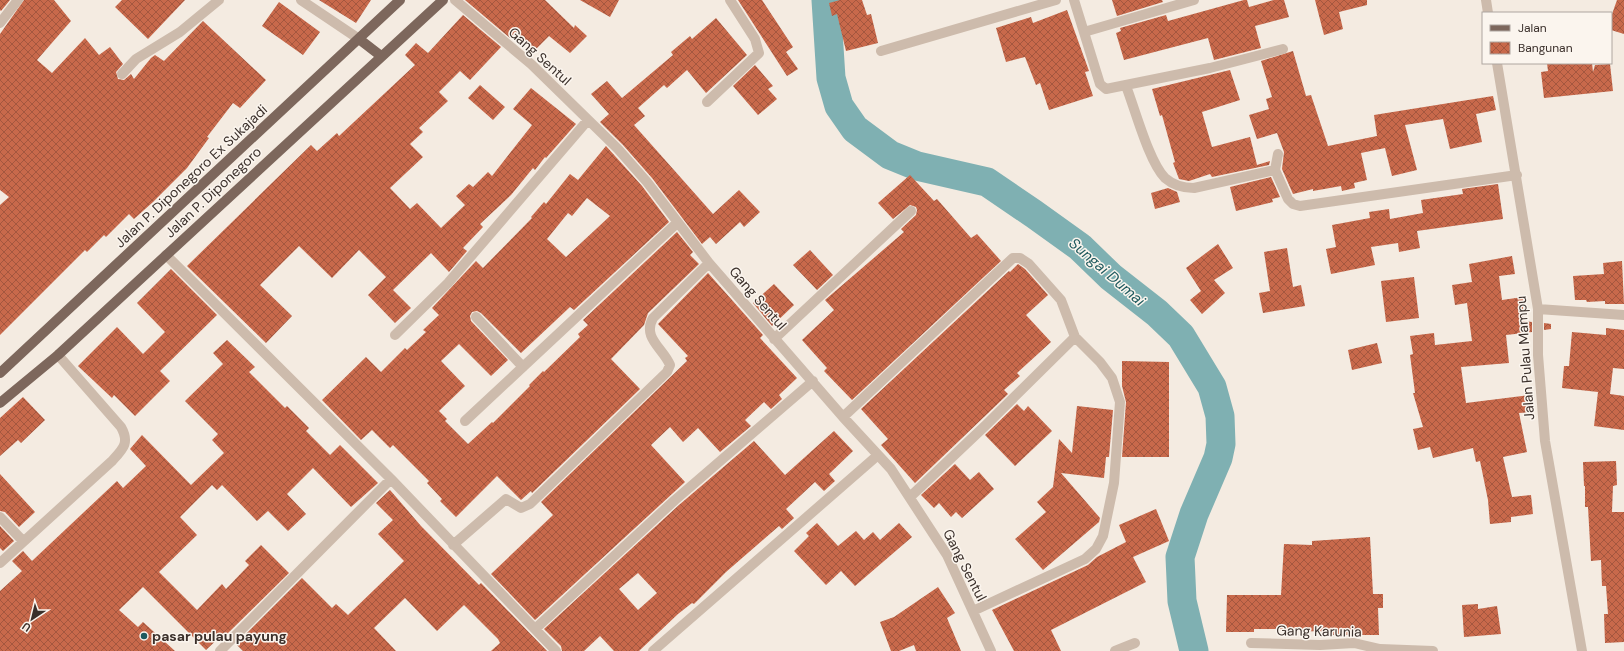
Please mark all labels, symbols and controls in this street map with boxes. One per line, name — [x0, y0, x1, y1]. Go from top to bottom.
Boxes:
legend — [1482, 12, 1612, 64]
text: Jalan — [1518, 20, 1547, 36]
street label: Gang Sentul — [505, 23, 575, 89]
text: Bangunan — [1518, 40, 1573, 56]
street label: Jalan P. Diponegoro Ex Sukajadi — [111, 101, 271, 251]
street label: Jalan P. Diponegoro — [161, 143, 265, 241]
water label: Sungai Dumai — [1065, 233, 1150, 311]
street label: Gang Sentul — [725, 262, 791, 334]
street label: Jalan Pulau Mampu — [1512, 295, 1538, 421]
street label: Gang Sentul — [939, 526, 991, 604]
north arrow — [12, 599, 52, 639]
text: U — [19, 619, 33, 635]
street label: Gang Karunia — [1276, 621, 1362, 641]
place label: pasar pulau payung — [152, 627, 287, 645]
marker: pasar pulau payung — [139, 631, 149, 641]

